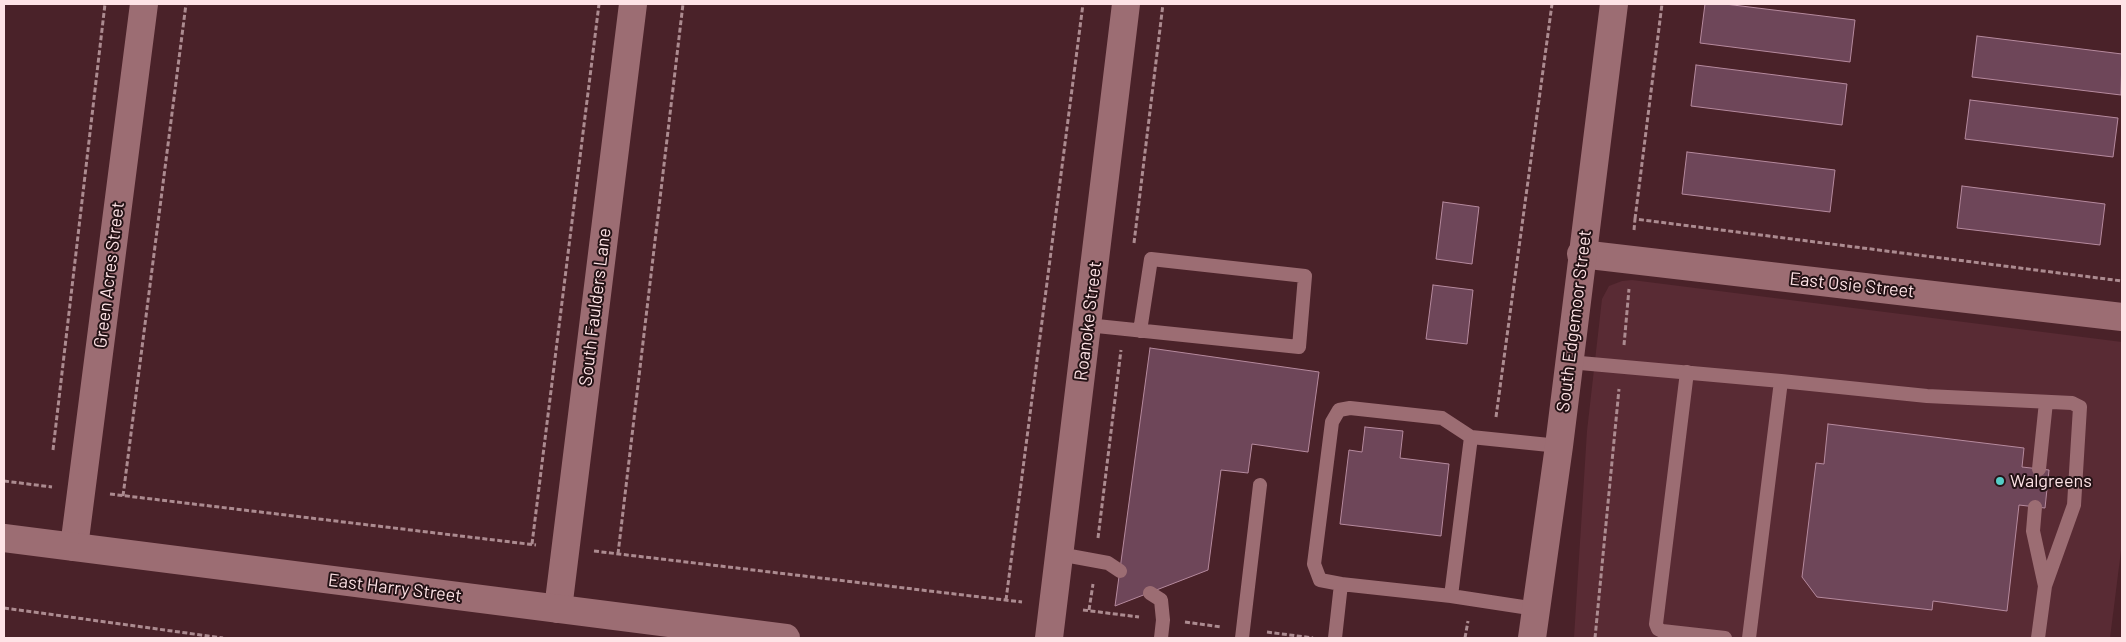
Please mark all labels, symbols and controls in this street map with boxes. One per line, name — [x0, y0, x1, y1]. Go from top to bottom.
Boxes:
street label: Green Acres Street — [89, 201, 129, 349]
street label: South Faulders Lane — [575, 227, 615, 387]
street label: South Edgemoor Street — [1552, 229, 1596, 413]
street label: Roanoke Street — [1070, 260, 1106, 382]
street label: East Osie Street — [1788, 268, 1916, 302]
place label: Walgreens — [2010, 470, 2092, 492]
marker: Walgreens — [1994, 475, 2006, 487]
street label: East Harry Street — [327, 569, 463, 607]

